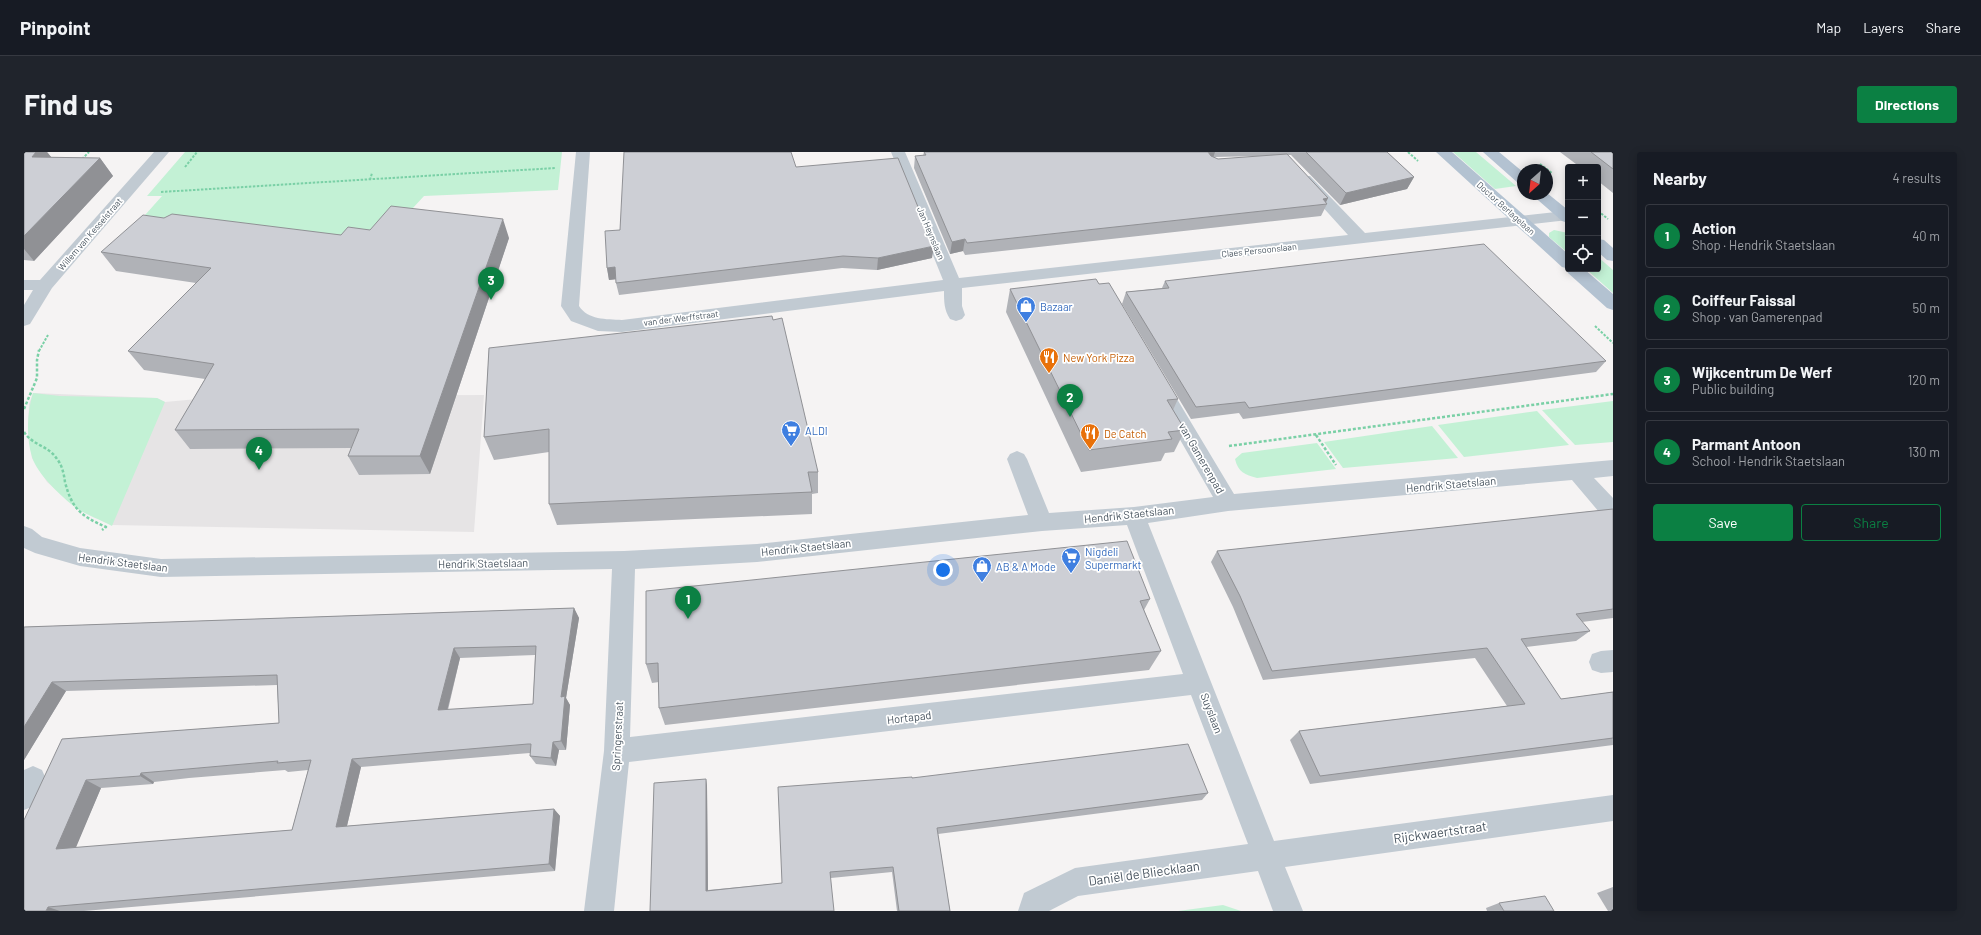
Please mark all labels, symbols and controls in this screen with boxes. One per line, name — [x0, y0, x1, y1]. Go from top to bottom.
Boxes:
text: Pinpoint — [20, 16, 90, 39]
text: Map — [1816, 19, 1841, 36]
text: Layers — [1863, 19, 1904, 36]
text: Share — [1926, 19, 1961, 36]
button: Directions — [1857, 86, 1957, 123]
text: Find us — [24, 87, 113, 121]
north arrow — [1517, 164, 1553, 200]
map controls — [1565, 164, 1601, 272]
button: + — [1565, 164, 1601, 200]
text: Nearby — [1653, 168, 1707, 188]
text: 4 results — [1893, 170, 1941, 186]
street label: Doctor Berlagelaan — [1475, 179, 1537, 237]
street label: Willem van Kesselstraat — [55, 195, 125, 273]
button: − — [1565, 200, 1601, 236]
street label: Jan Heynslaan — [915, 205, 947, 261]
text: Action — [1692, 219, 1736, 237]
text: 1 — [1665, 228, 1669, 244]
text: 40 m — [1912, 228, 1940, 244]
button: locate — [1565, 236, 1601, 272]
text: Shop · Hendrik Staetslaan — [1692, 237, 1835, 253]
street label: Claes Persoonslaan — [1221, 241, 1297, 259]
pin: 3 — [478, 267, 504, 300]
text: Coiffeur Faissal — [1692, 291, 1796, 309]
shop icon: Bazaar — [1015, 295, 1037, 323]
place label: Bazaar — [1040, 300, 1073, 313]
text: 2 — [1663, 300, 1671, 316]
text: 50 m — [1913, 300, 1940, 316]
street label: van der Werffstraat — [643, 308, 719, 328]
text: Shop · van Gamerenpad — [1692, 309, 1823, 325]
restaurant icon: New York Pizza — [1038, 346, 1060, 374]
place label: New York Pizza — [1063, 351, 1134, 364]
text: Wijkcentrum De Werf — [1692, 363, 1832, 381]
text: 3 — [1663, 372, 1671, 388]
text: 120 m — [1908, 372, 1940, 388]
text: Public building — [1692, 381, 1774, 397]
pin: 2 — [1057, 384, 1083, 417]
supermarket icon: ALDI — [780, 419, 802, 447]
street label: van Gamerenpad — [1177, 420, 1227, 496]
restaurant icon: De Catch — [1079, 422, 1101, 450]
place label: ALDI — [805, 424, 828, 437]
place label: De Catch — [1104, 427, 1147, 440]
text: Parmant Antoon — [1692, 435, 1801, 453]
pin: 4 — [246, 437, 272, 470]
text: 4 — [1663, 444, 1671, 460]
text: 130 m — [1908, 444, 1940, 460]
text: School · Hendrik Staetslaan — [1692, 453, 1845, 469]
street label: Hendrik Staetslaan — [1405, 474, 1497, 494]
street label: Hendrik Staetslaan — [1083, 503, 1175, 525]
button: Save — [1653, 504, 1793, 541]
button: Share — [1801, 504, 1941, 541]
street label: Hendrik Staetslaan — [760, 536, 852, 558]
place label: Nigdeli Supermarkt — [1085, 545, 1141, 571]
supermarket icon: Nigdeli Supermarkt — [1060, 546, 1082, 574]
street label: Hendrik Staetslaan — [77, 550, 169, 574]
shop icon: AB & A Mode — [971, 555, 993, 583]
street label: Hendrik Staetslaan — [438, 556, 528, 570]
your location — [933, 560, 953, 580]
place label: AB & A Mode — [996, 560, 1056, 573]
pin: 1 — [675, 586, 701, 619]
street label: Suyslaan — [1198, 691, 1226, 735]
street label: Springerstraat — [609, 701, 625, 771]
street label: Hortapad — [886, 708, 932, 726]
street label: Rijckwaertstraat — [1392, 818, 1488, 846]
street label: Daniël de Bliecklaan — [1087, 857, 1201, 889]

